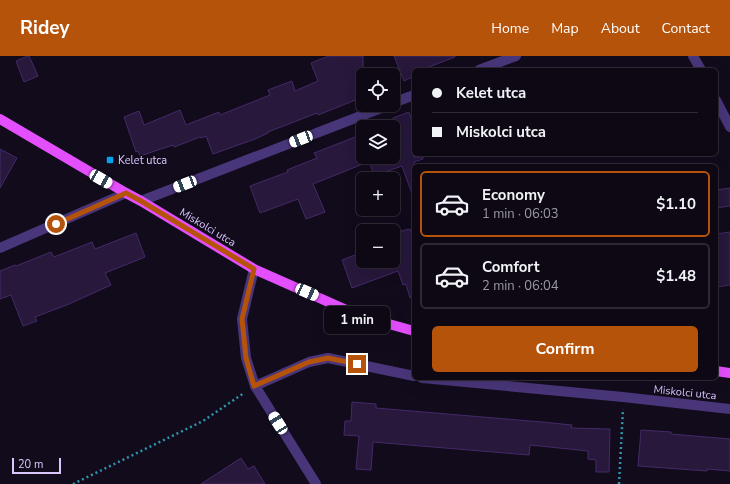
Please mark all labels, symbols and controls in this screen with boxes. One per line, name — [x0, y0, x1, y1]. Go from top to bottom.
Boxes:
text: Ridey — [20, 15, 69, 41]
text: Home — [491, 19, 529, 38]
text: Map — [551, 19, 579, 38]
text: About — [601, 19, 640, 38]
text: Contact — [662, 19, 710, 38]
map controls — [356, 68, 400, 268]
button: locate — [356, 68, 400, 112]
text: Kelet utca — [456, 83, 526, 103]
button: layers — [356, 120, 400, 164]
text: Miskolci utca — [456, 122, 546, 142]
car — [288, 129, 314, 149]
place label: Kelet utca — [118, 153, 167, 168]
marker: Kelet utca — [105, 155, 115, 165]
car — [88, 168, 114, 190]
button: + — [356, 172, 400, 216]
car — [172, 174, 198, 194]
text: Economy — [482, 185, 545, 205]
icon: car — [434, 186, 470, 222]
text: $1.10 — [656, 194, 696, 214]
street label: Miskolci utca — [177, 205, 239, 250]
text: 1 min · 06:03 — [482, 205, 558, 223]
route start — [47, 215, 65, 233]
button: − — [356, 224, 400, 268]
text: Comfort — [482, 257, 539, 277]
icon: car — [434, 258, 470, 294]
text: $1.48 — [656, 266, 696, 286]
text: 2 min · 06:04 — [482, 277, 558, 295]
car — [294, 282, 320, 302]
callout: 1 min — [324, 306, 390, 334]
text: 1 min — [340, 311, 374, 329]
button: Confirm — [432, 326, 698, 372]
route end — [348, 355, 366, 373]
street label: Miskolci utca — [653, 382, 717, 403]
car — [267, 410, 289, 436]
scale bar — [12, 456, 61, 475]
text: 20 m — [18, 457, 43, 472]

